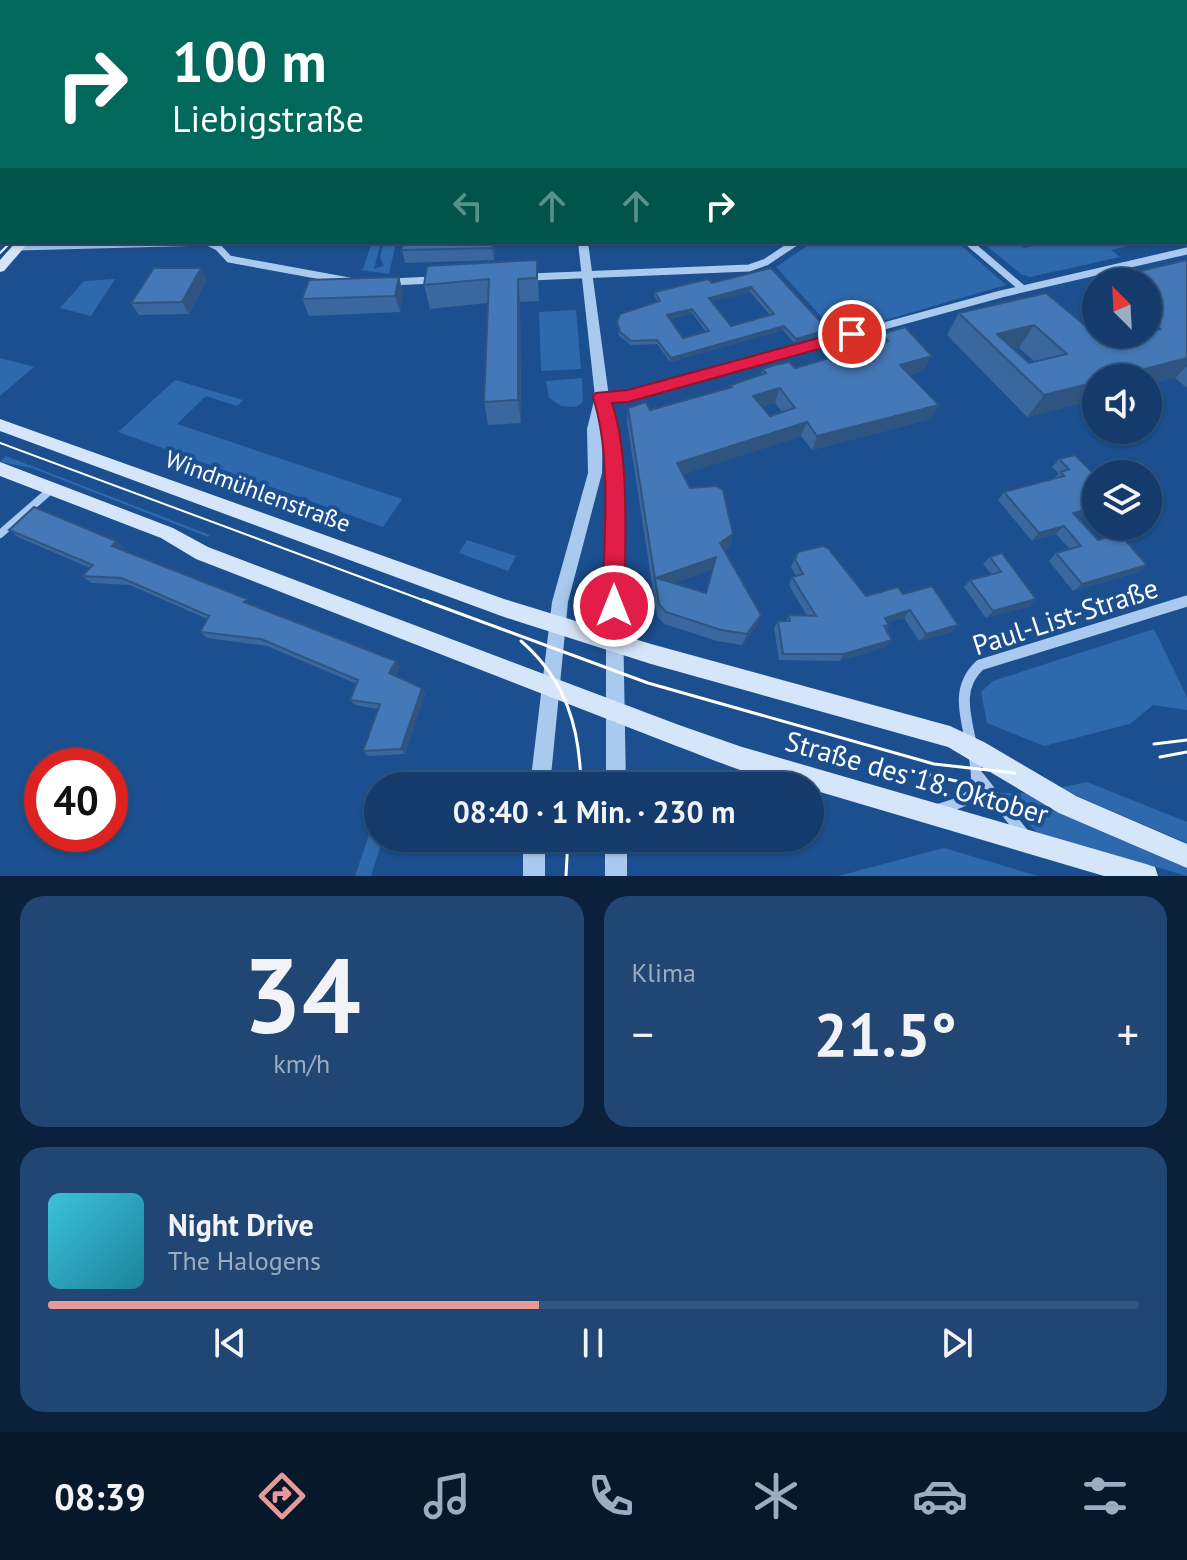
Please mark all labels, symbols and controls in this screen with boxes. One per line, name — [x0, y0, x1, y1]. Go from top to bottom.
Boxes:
text: 100 m — [172, 25, 327, 97]
icon: right — [40, 32, 144, 136]
text: Liebigstraße — [172, 95, 364, 142]
icon: left — [446, 184, 490, 228]
icon: ahead — [530, 184, 574, 228]
icon: ahead — [614, 184, 658, 228]
icon: right — [698, 184, 742, 228]
north arrow — [1082, 268, 1162, 348]
map controls — [1082, 268, 1162, 540]
pin — [818, 300, 886, 368]
icon: arrive — [830, 312, 874, 356]
button: sound — [1082, 364, 1162, 444]
street label: Windmühlenstraße — [161, 443, 355, 539]
button: layers — [1082, 460, 1162, 540]
position arrow — [572, 564, 656, 648]
street label: Paul-List-Straße — [968, 569, 1162, 663]
street label: Straße des 18. Oktober — [781, 722, 1053, 832]
speed limit sign: 40 — [24, 748, 128, 852]
text: 08:40 · 1 Min. · 230 m — [453, 792, 735, 831]
text: 34 — [243, 927, 361, 1062]
text: Klima — [632, 956, 696, 989]
text: 21.5° — [814, 995, 957, 1073]
text: − — [632, 1005, 654, 1062]
text: + — [1117, 1005, 1139, 1062]
text: km/h — [273, 1047, 330, 1080]
text: Night Drive — [168, 1205, 314, 1244]
text: The Halogens — [168, 1244, 321, 1277]
icon: previous — [208, 1321, 252, 1365]
icon: pause — [571, 1321, 615, 1365]
icon: next — [935, 1321, 979, 1365]
icon: directions — [254, 1468, 310, 1524]
icon: music — [419, 1468, 475, 1524]
icon: phone — [583, 1468, 639, 1524]
icon: climate — [748, 1468, 804, 1524]
icon: car — [912, 1468, 968, 1524]
icon: filters — [1077, 1468, 1133, 1524]
text: 08:39 — [54, 1473, 146, 1520]

